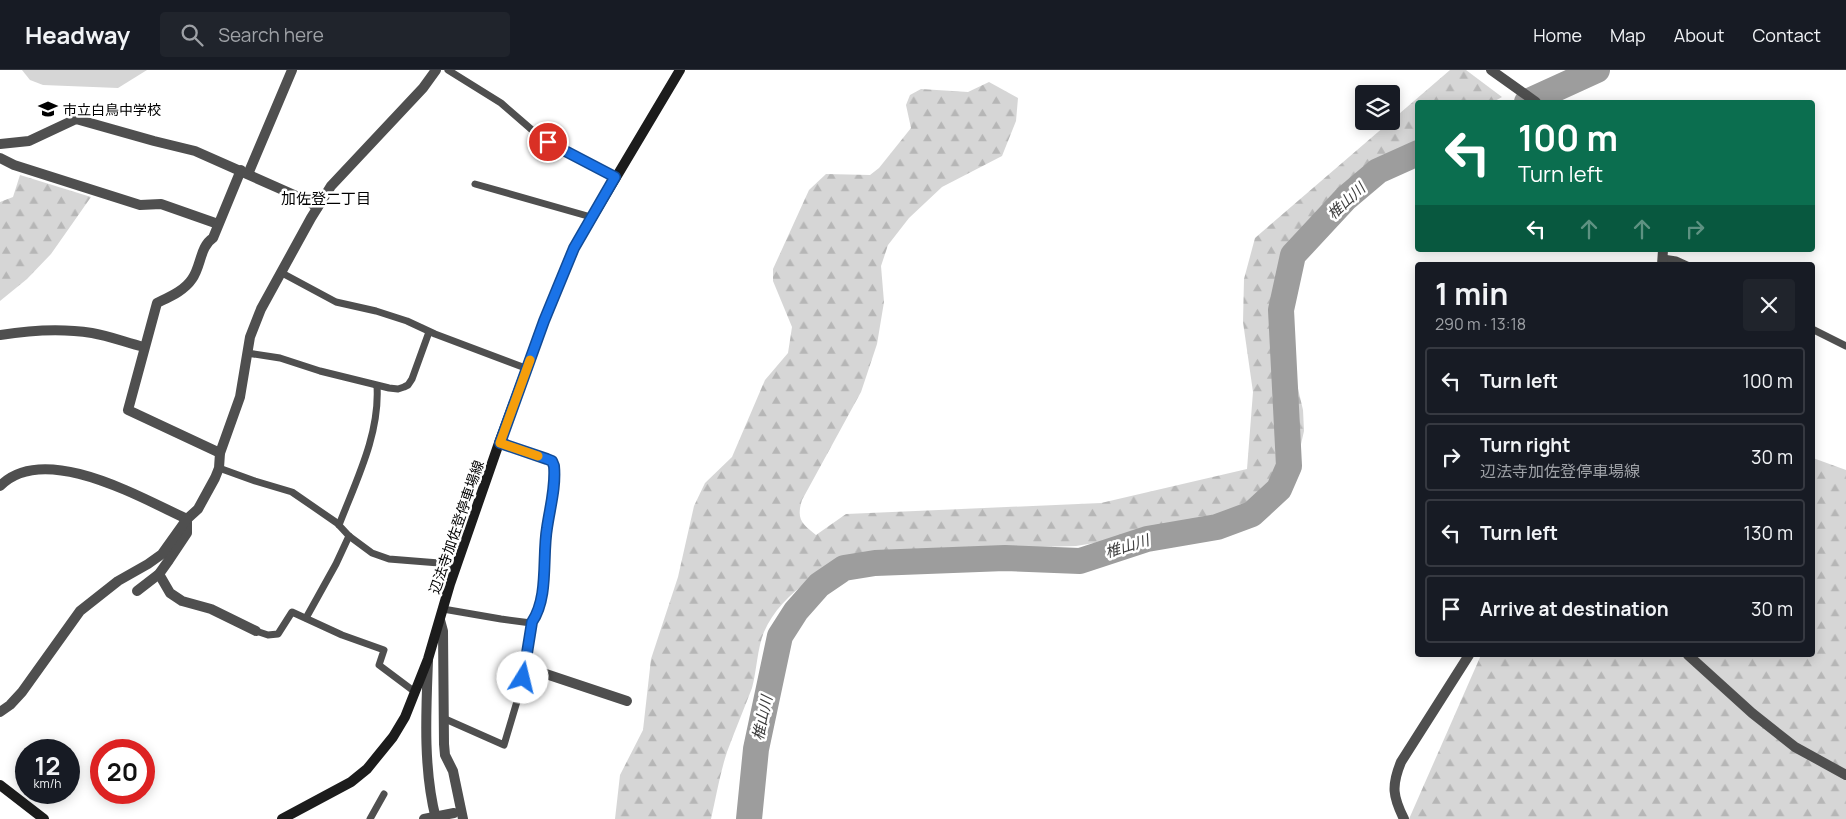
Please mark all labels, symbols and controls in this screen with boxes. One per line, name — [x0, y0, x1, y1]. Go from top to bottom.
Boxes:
search box — [160, 12, 510, 57]
text: Headway — [25, 18, 130, 51]
icon: search — [178, 21, 206, 49]
text: Search here — [218, 22, 324, 48]
text: Home — [1533, 23, 1582, 47]
text: Map — [1610, 23, 1646, 47]
text: About — [1674, 23, 1724, 47]
text: Contact — [1752, 23, 1821, 47]
map controls — [1355, 85, 1400, 130]
button: layers — [1355, 85, 1400, 130]
school or university icon: 市立白鳥中学校 — [37, 98, 59, 120]
place label: 市立白鳥中学校 — [63, 100, 161, 119]
text: 100 m — [1518, 114, 1618, 162]
icon: left — [1435, 120, 1500, 185]
pin — [527, 121, 569, 163]
icon: arrive — [534, 128, 562, 156]
text: Turn left — [1518, 159, 1603, 189]
water label: 椎山川 — [1322, 177, 1371, 224]
district label: 加佐登二丁目 — [281, 188, 371, 209]
icon: left — [1522, 215, 1550, 243]
icon: ahead — [1575, 215, 1603, 243]
icon: ahead — [1628, 215, 1656, 243]
icon: right — [1681, 215, 1709, 243]
text: 1 min — [1435, 273, 1508, 314]
button: close — [1743, 279, 1795, 331]
text: 290 m · 13:18 — [1435, 313, 1526, 335]
icon: left — [1437, 367, 1465, 395]
text: Turn left — [1480, 368, 1558, 394]
text: 100 m — [1742, 368, 1793, 394]
text: Turn right — [1480, 432, 1570, 458]
icon: right — [1437, 443, 1465, 471]
text: 30 m — [1751, 444, 1793, 470]
street label: 辺法寺加佐登停車場線 — [424, 458, 488, 596]
text: 辺法寺加佐登停車場線 — [1480, 460, 1640, 482]
icon: left — [1437, 519, 1465, 547]
text: Turn left — [1480, 520, 1558, 546]
text: 130 m — [1744, 520, 1793, 546]
water label: 椎山川 — [1102, 529, 1153, 563]
icon: arrive — [1437, 595, 1465, 623]
text: Arrive at destination — [1480, 596, 1669, 622]
text: 30 m — [1751, 596, 1793, 622]
position arrow — [496, 651, 548, 703]
water label: 椎山川 — [747, 692, 777, 742]
speed limit sign: 20 — [90, 739, 155, 804]
text: 12 — [35, 748, 60, 783]
text: km/h — [34, 775, 61, 792]

